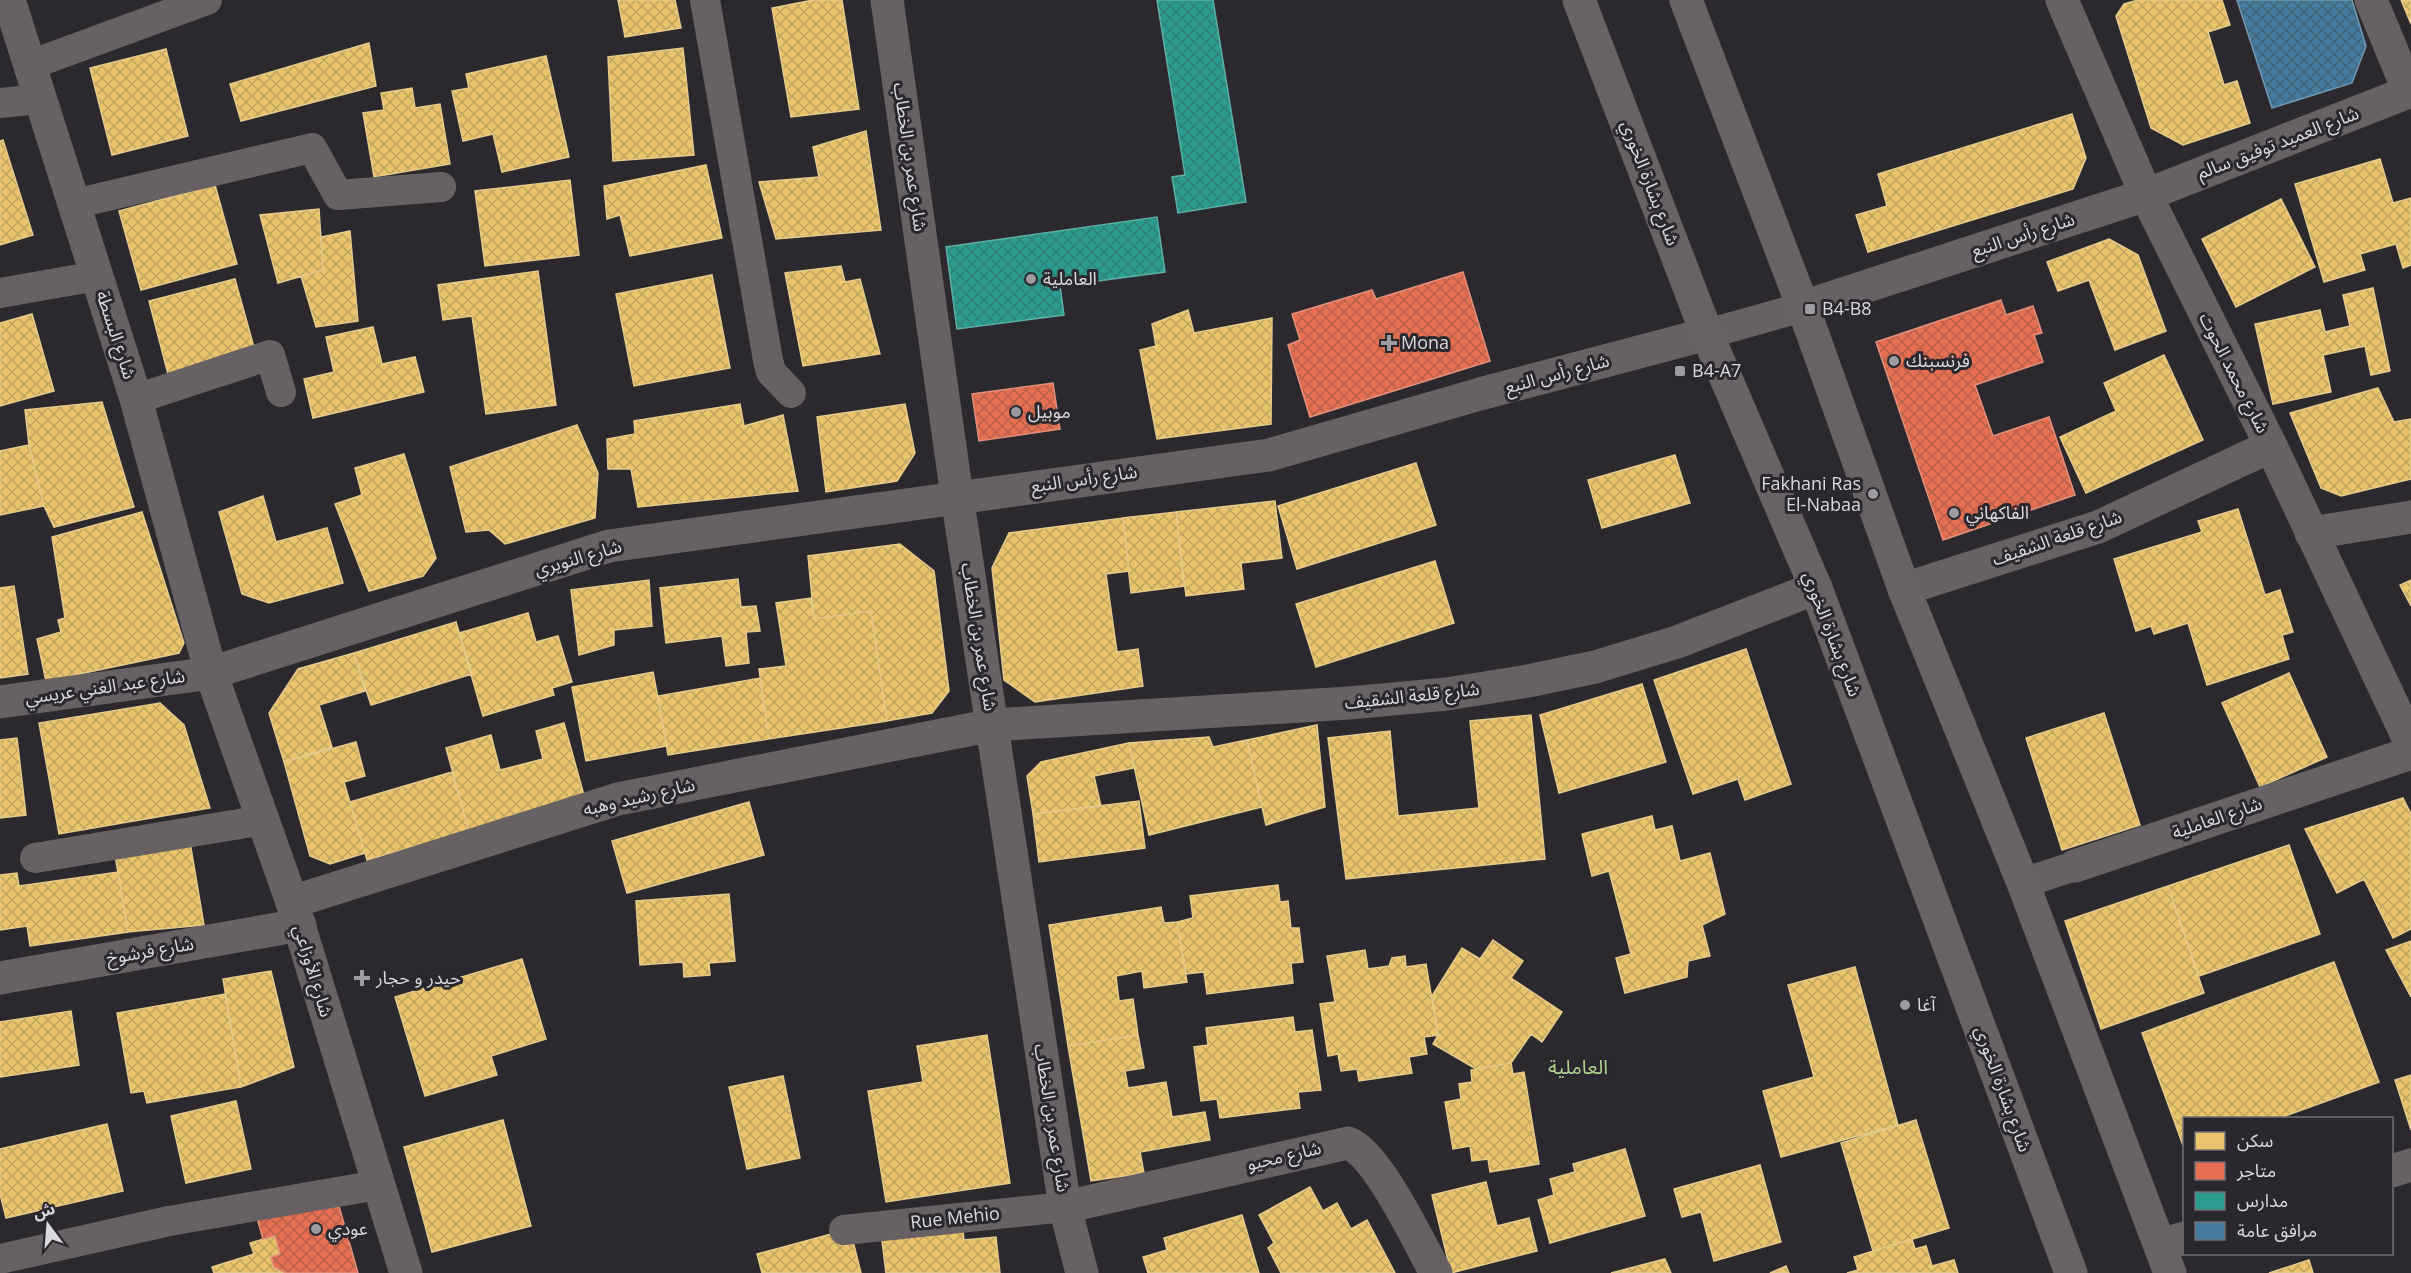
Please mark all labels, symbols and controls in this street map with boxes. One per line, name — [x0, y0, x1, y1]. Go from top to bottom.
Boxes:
street label: شارع عمر بن الخطاب — [886, 81, 933, 233]
street label: شارع العميد توفيق سالم — [2193, 100, 2363, 187]
street label: شارع بشارة الخوري — [1613, 117, 1686, 250]
street label: شارع رأس النبع — [1968, 206, 2078, 265]
place label: العاملية — [1043, 266, 1097, 290]
marker: العاملية — [1024, 272, 1038, 286]
street label: شارع البسطة — [89, 287, 143, 383]
place label: B4-B8 — [1822, 296, 1872, 320]
marker: B4-B8 — [1803, 302, 1817, 316]
street label: شارع محمد الحوت — [2192, 308, 2276, 438]
place label: Mona — [1401, 330, 1449, 354]
marker: Mona — [1382, 336, 1396, 350]
street label: شارع رأس النبع — [1502, 348, 1613, 401]
place label: فرنسبنك — [1906, 348, 1970, 372]
marker: فرنسبنك — [1887, 354, 1901, 368]
place label: B4-A7 — [1692, 358, 1741, 382]
marker: B4-A7 — [1673, 364, 1687, 378]
place label: موبيل — [1028, 399, 1071, 423]
marker: موبيل — [1009, 405, 1023, 419]
street label: شارع رأس النبع — [1029, 459, 1139, 500]
place label: Fakhani Ras El-Nabaa — [1761, 471, 1861, 516]
marker: Fakhani Ras El-Nabaa — [1866, 487, 1880, 501]
place label: الفاكهاني — [1966, 500, 2029, 526]
street label: شارع قلعة الشقيف — [1989, 504, 2126, 573]
marker: الفاكهاني — [1947, 506, 1961, 520]
street label: شارع النويري — [531, 533, 625, 584]
street label: شارع عمر بن الخطاب — [953, 561, 1004, 713]
street label: شارع بشارة الخوري — [1795, 568, 1868, 701]
street label: شارع عبد الغني عريسي — [23, 663, 187, 712]
street label: شارع قلعة الشقيف — [1343, 676, 1481, 717]
street label: شارع رشيد وهبه — [580, 771, 698, 823]
street label: شارع العاملية — [2168, 790, 2266, 846]
street label: شارع الأوزاعي — [286, 922, 339, 1021]
street label: شارع فرشوخ — [104, 931, 196, 972]
place label: حيدر و حجار — [375, 965, 461, 989]
marker: حيدر و حجار — [353, 969, 371, 987]
place label: آغا — [1917, 992, 1936, 1016]
marker: آغا — [1898, 998, 1912, 1012]
street label: شارع بشارة الخوري — [1967, 1022, 2038, 1156]
street label: شارع عمر بن الخطاب — [1026, 1042, 1077, 1194]
district label: العاملية — [1548, 1053, 1608, 1080]
legend — [2183, 1117, 2393, 1255]
text: سكن — [2237, 1128, 2273, 1152]
street label: شارع محيو — [1244, 1135, 1324, 1178]
text: متاجر — [2236, 1158, 2276, 1182]
text: مدارس — [2237, 1188, 2288, 1212]
north arrow — [18, 1195, 78, 1255]
text: ش — [30, 1197, 58, 1224]
street label: Rue Mehio — [909, 1200, 1001, 1234]
place label: عودي — [328, 1216, 368, 1242]
text: مرافق عامة — [2237, 1218, 2317, 1242]
marker: عودي — [309, 1222, 323, 1236]

